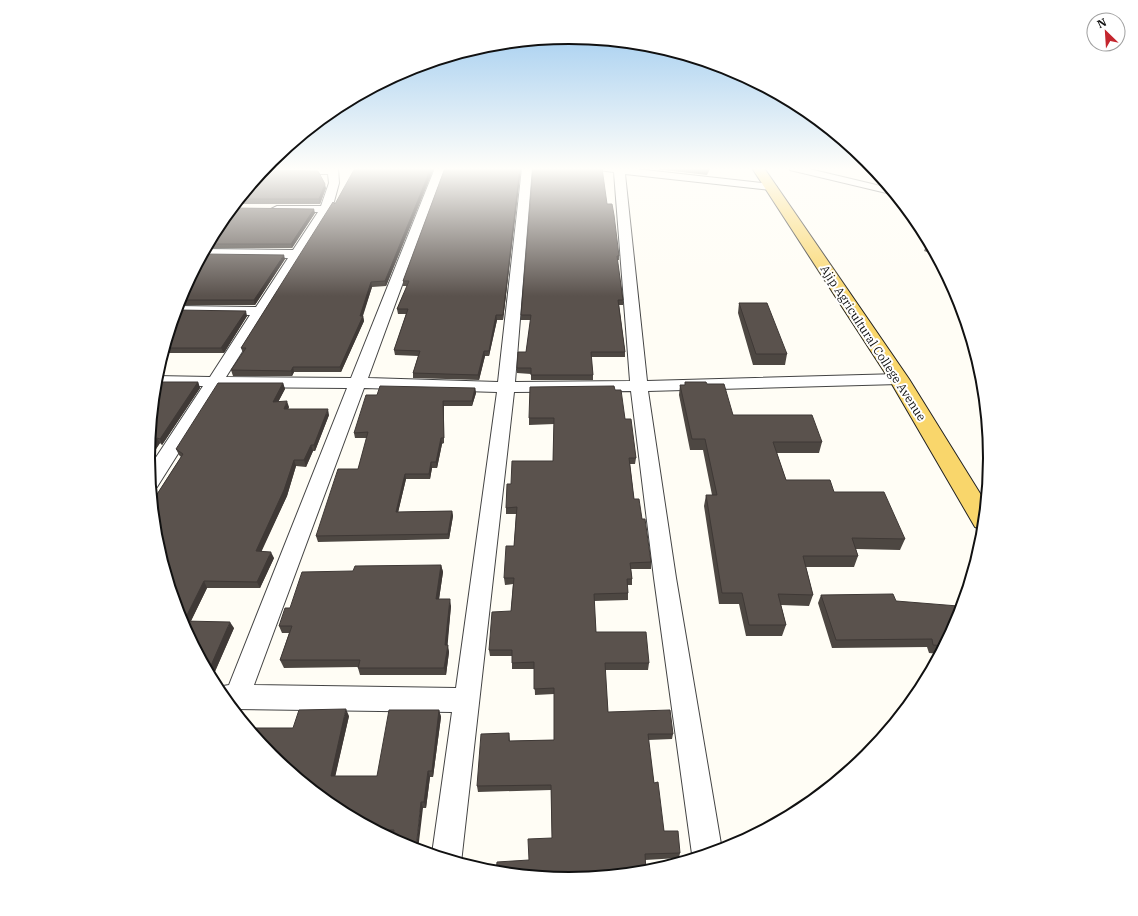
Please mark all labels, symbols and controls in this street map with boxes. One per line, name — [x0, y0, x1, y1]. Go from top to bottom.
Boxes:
north arrow — [1086, 12, 1126, 52]
text: N — [1095, 15, 1109, 31]
street label: Ajip Agricultural College Avenue — [817, 262, 929, 423]

